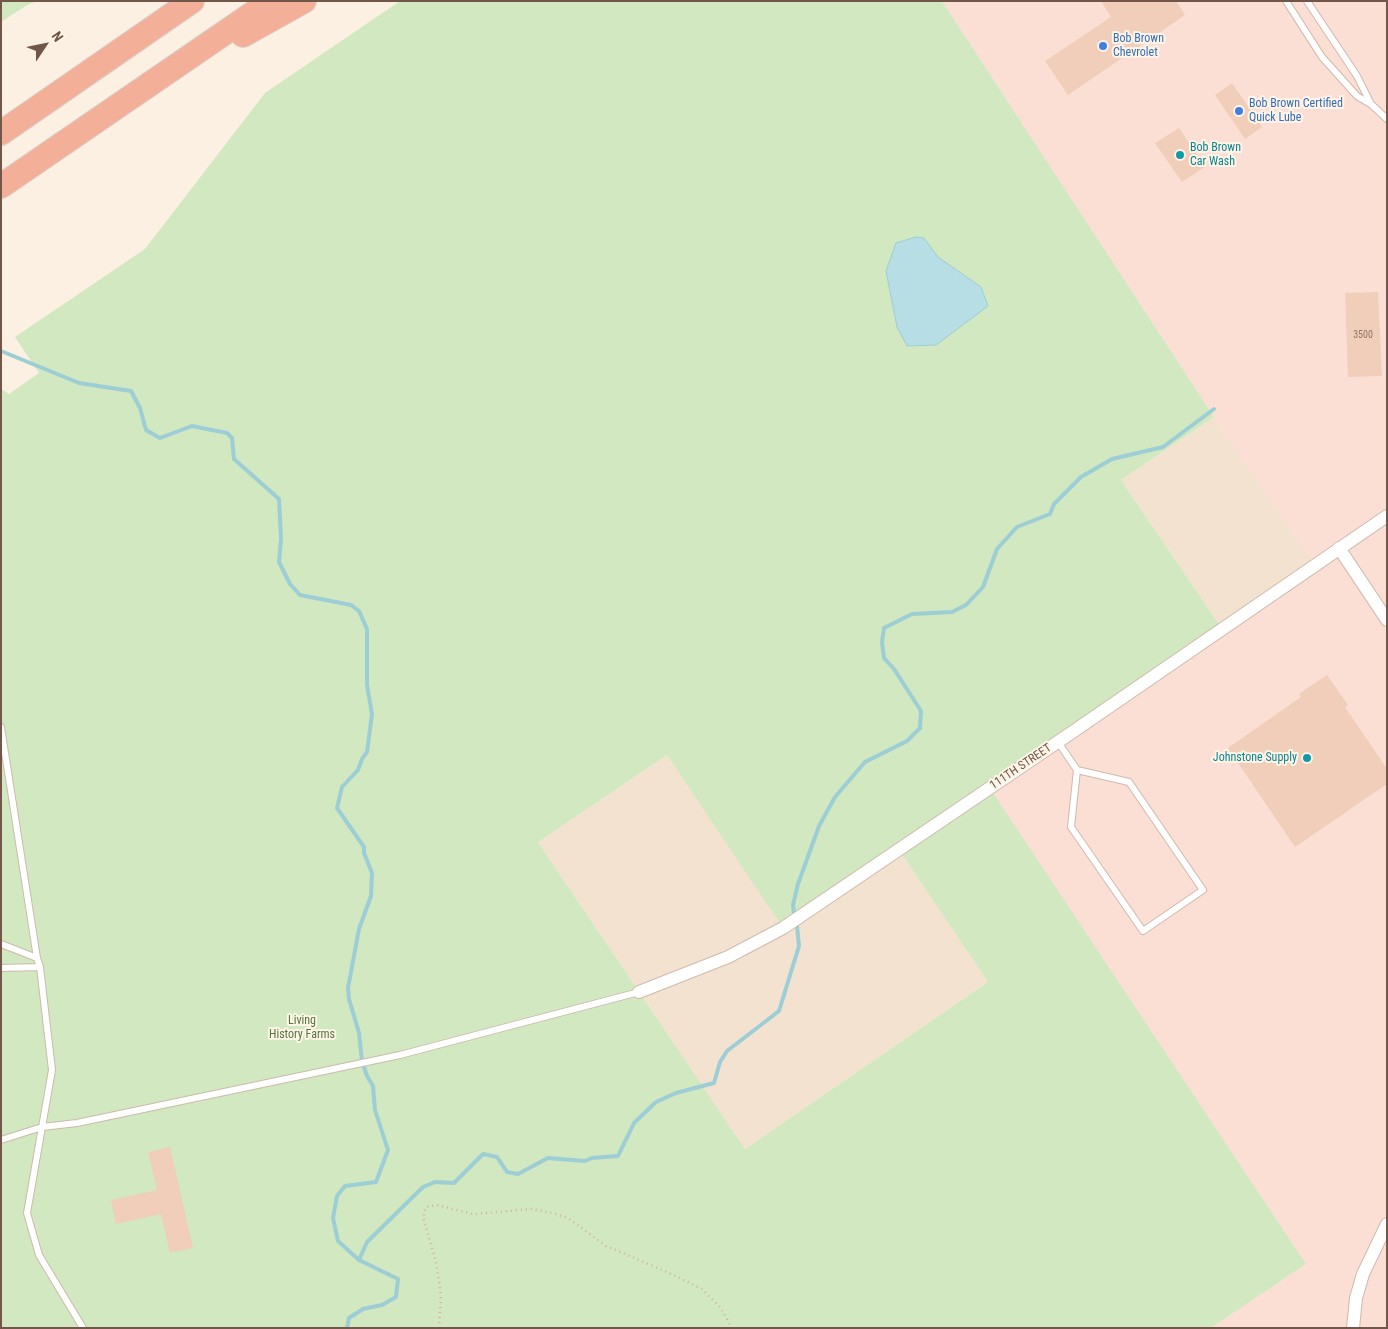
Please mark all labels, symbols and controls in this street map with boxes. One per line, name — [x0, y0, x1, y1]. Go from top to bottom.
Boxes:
north arrow — [20, 20, 70, 70]
text: N — [48, 29, 66, 45]
place label: Bob Brown Chevrolet — [1113, 32, 1164, 60]
marker: Bob Brown Chevrolet — [1097, 40, 1109, 52]
place label: Bob Brown Certified Quick Lube — [1249, 97, 1343, 125]
marker: Bob Brown Certified Quick Lube — [1233, 105, 1245, 117]
place label: Bob Brown Car Wash — [1190, 141, 1241, 169]
marker: Bob Brown Car Wash — [1174, 149, 1186, 161]
house number: 3500 — [1353, 329, 1373, 341]
street label: 111TH STREET — [987, 741, 1055, 793]
place label: Johnstone Supply — [1213, 751, 1297, 765]
marker: Johnstone Supply — [1301, 752, 1313, 764]
park label: Living History Farms — [269, 1014, 335, 1042]

